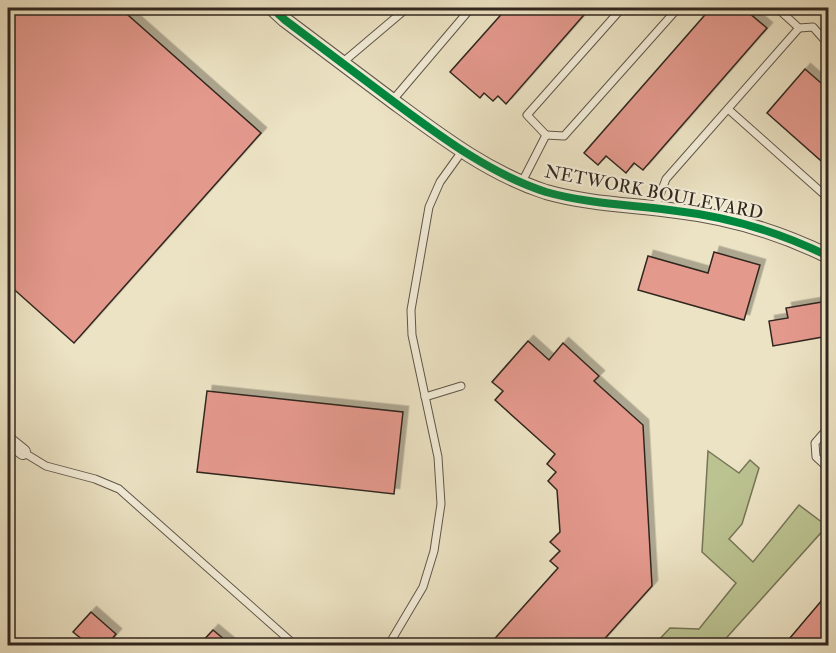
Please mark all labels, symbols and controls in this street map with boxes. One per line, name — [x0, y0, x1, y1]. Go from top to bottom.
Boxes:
street label: NETWORK BOULEVARD — [543, 160, 765, 225]

